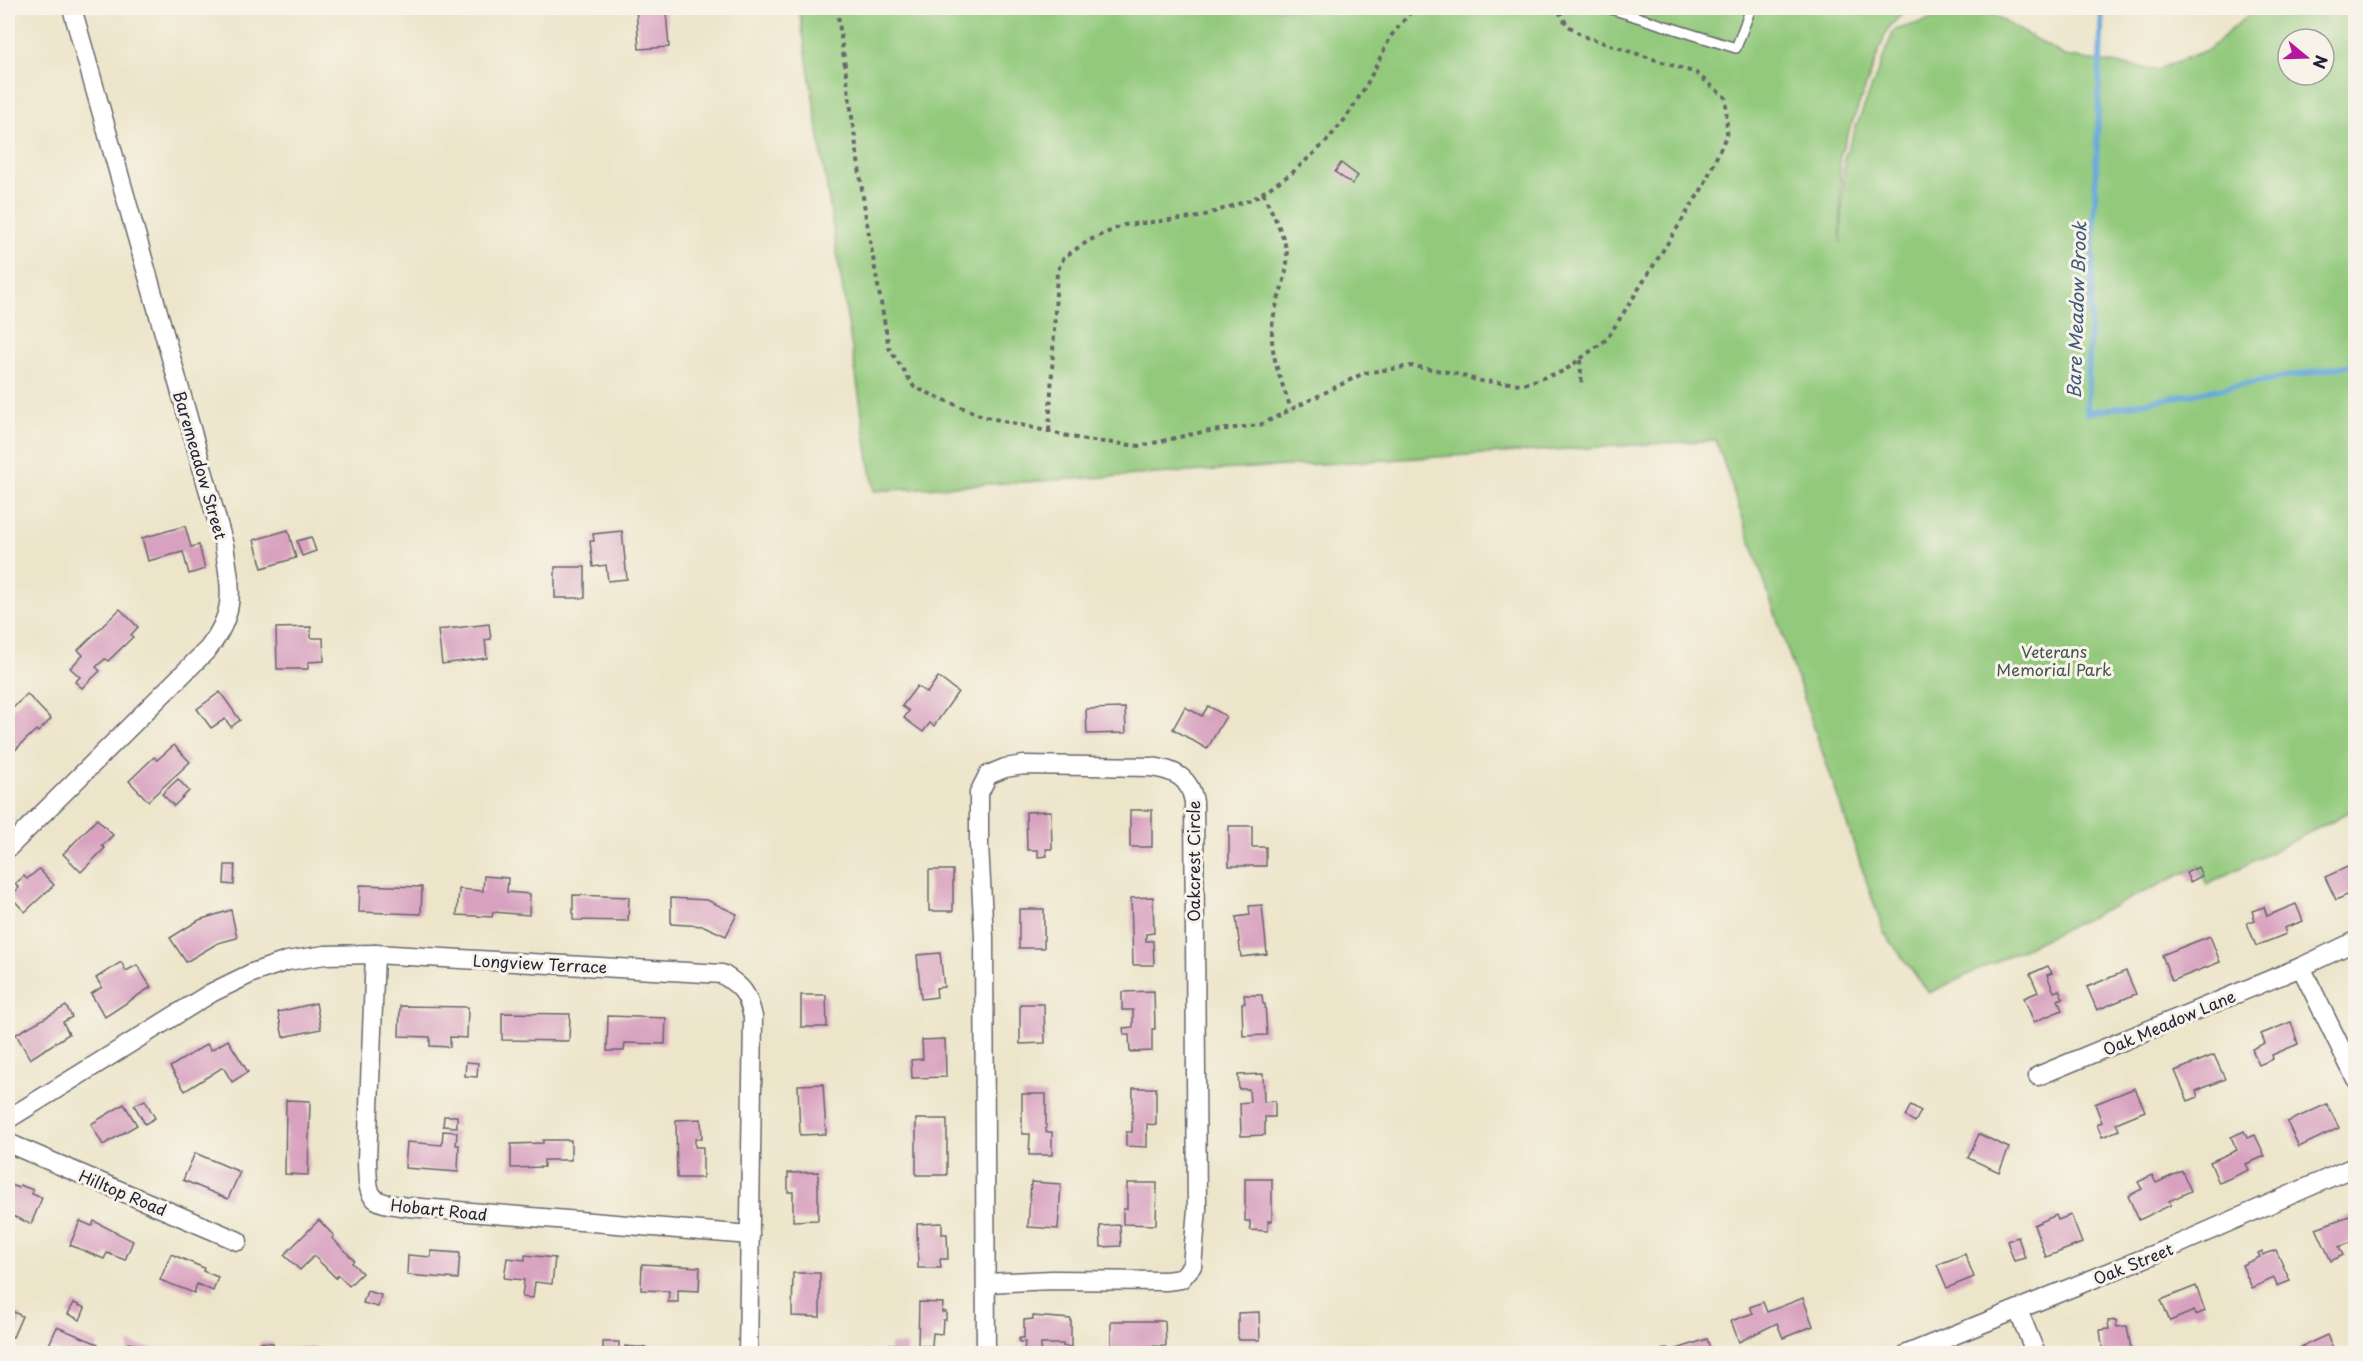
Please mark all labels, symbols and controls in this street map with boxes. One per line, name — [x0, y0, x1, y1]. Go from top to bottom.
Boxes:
north arrow — [2276, 27, 2336, 87]
text: N — [2308, 52, 2335, 72]
water label: Bare Meadow Brook — [2059, 220, 2093, 399]
street label: Baremeadow Street — [168, 388, 234, 543]
park label: Veterans Memorial Park — [1996, 639, 2112, 681]
street label: Oakcrest Circle — [1181, 800, 1205, 922]
street label: Longview Terrace — [472, 947, 608, 979]
street label: Oak Meadow Lane — [2099, 983, 2239, 1061]
street label: Hilltop Road — [75, 1163, 171, 1221]
street label: Hobart Road — [389, 1192, 489, 1226]
street label: Oak Street — [2089, 1236, 2177, 1290]

